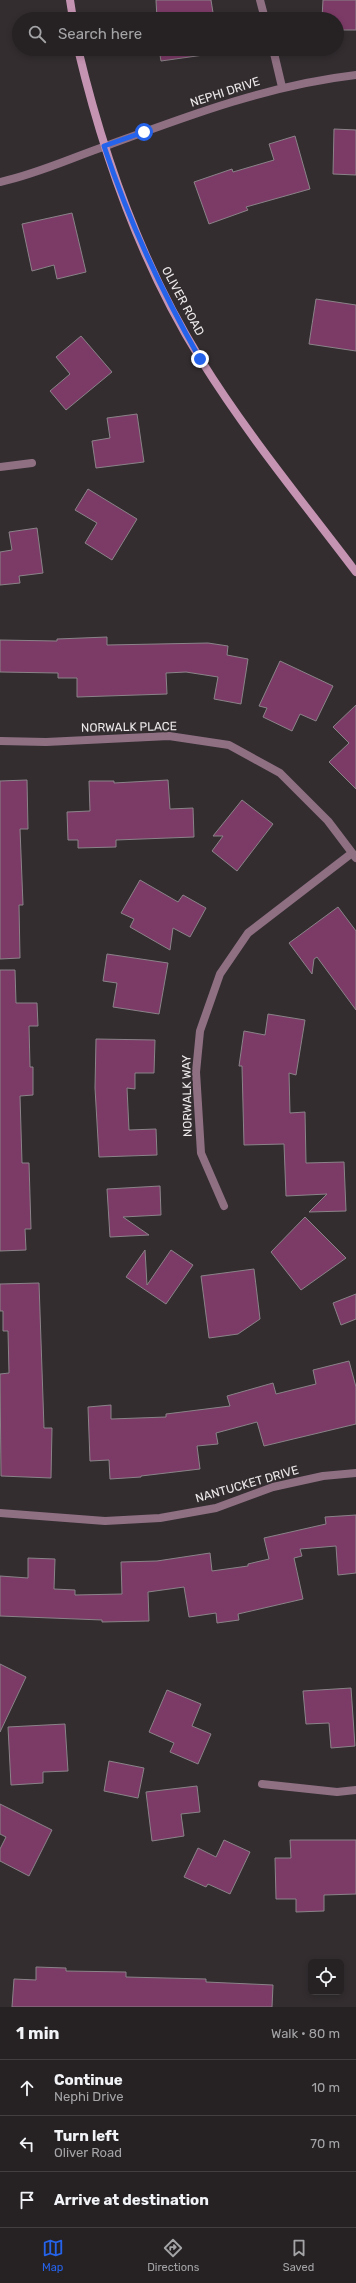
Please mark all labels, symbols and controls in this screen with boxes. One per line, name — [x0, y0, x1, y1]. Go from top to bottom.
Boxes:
search box — [12, 12, 344, 56]
icon: search — [26, 23, 48, 45]
text: Search here — [58, 25, 142, 43]
street label: NEPHI DRIVE — [188, 74, 262, 110]
route start — [135, 123, 153, 141]
street label: OLIVER ROAD — [159, 264, 207, 338]
route end — [191, 350, 209, 368]
street label: NORWALK PLACE — [81, 719, 177, 735]
street label: NORWALK WAY — [179, 1054, 195, 1137]
street label: NANTUCKET DRIVE — [194, 1463, 300, 1505]
map controls — [308, 1959, 344, 1995]
button: locate — [308, 1959, 344, 1995]
text: 1 min — [16, 2023, 59, 2043]
text: Walk · 80 m — [271, 2026, 340, 2041]
text: Continue — [54, 2071, 123, 2089]
icon: ahead — [16, 2077, 38, 2099]
text: 10 m — [311, 2080, 340, 2095]
text: Nephi Drive — [54, 2089, 124, 2104]
text: Turn left — [54, 2127, 119, 2145]
icon: left — [16, 2133, 38, 2155]
text: 70 m — [310, 2136, 340, 2151]
text: Oliver Road — [54, 2145, 122, 2160]
icon: arrive — [16, 2189, 38, 2211]
text: Arrive at destination — [54, 2191, 209, 2209]
tab: Map — [42, 2237, 64, 2274]
tab: Directions — [147, 2237, 199, 2274]
tab: Saved — [283, 2237, 314, 2274]

